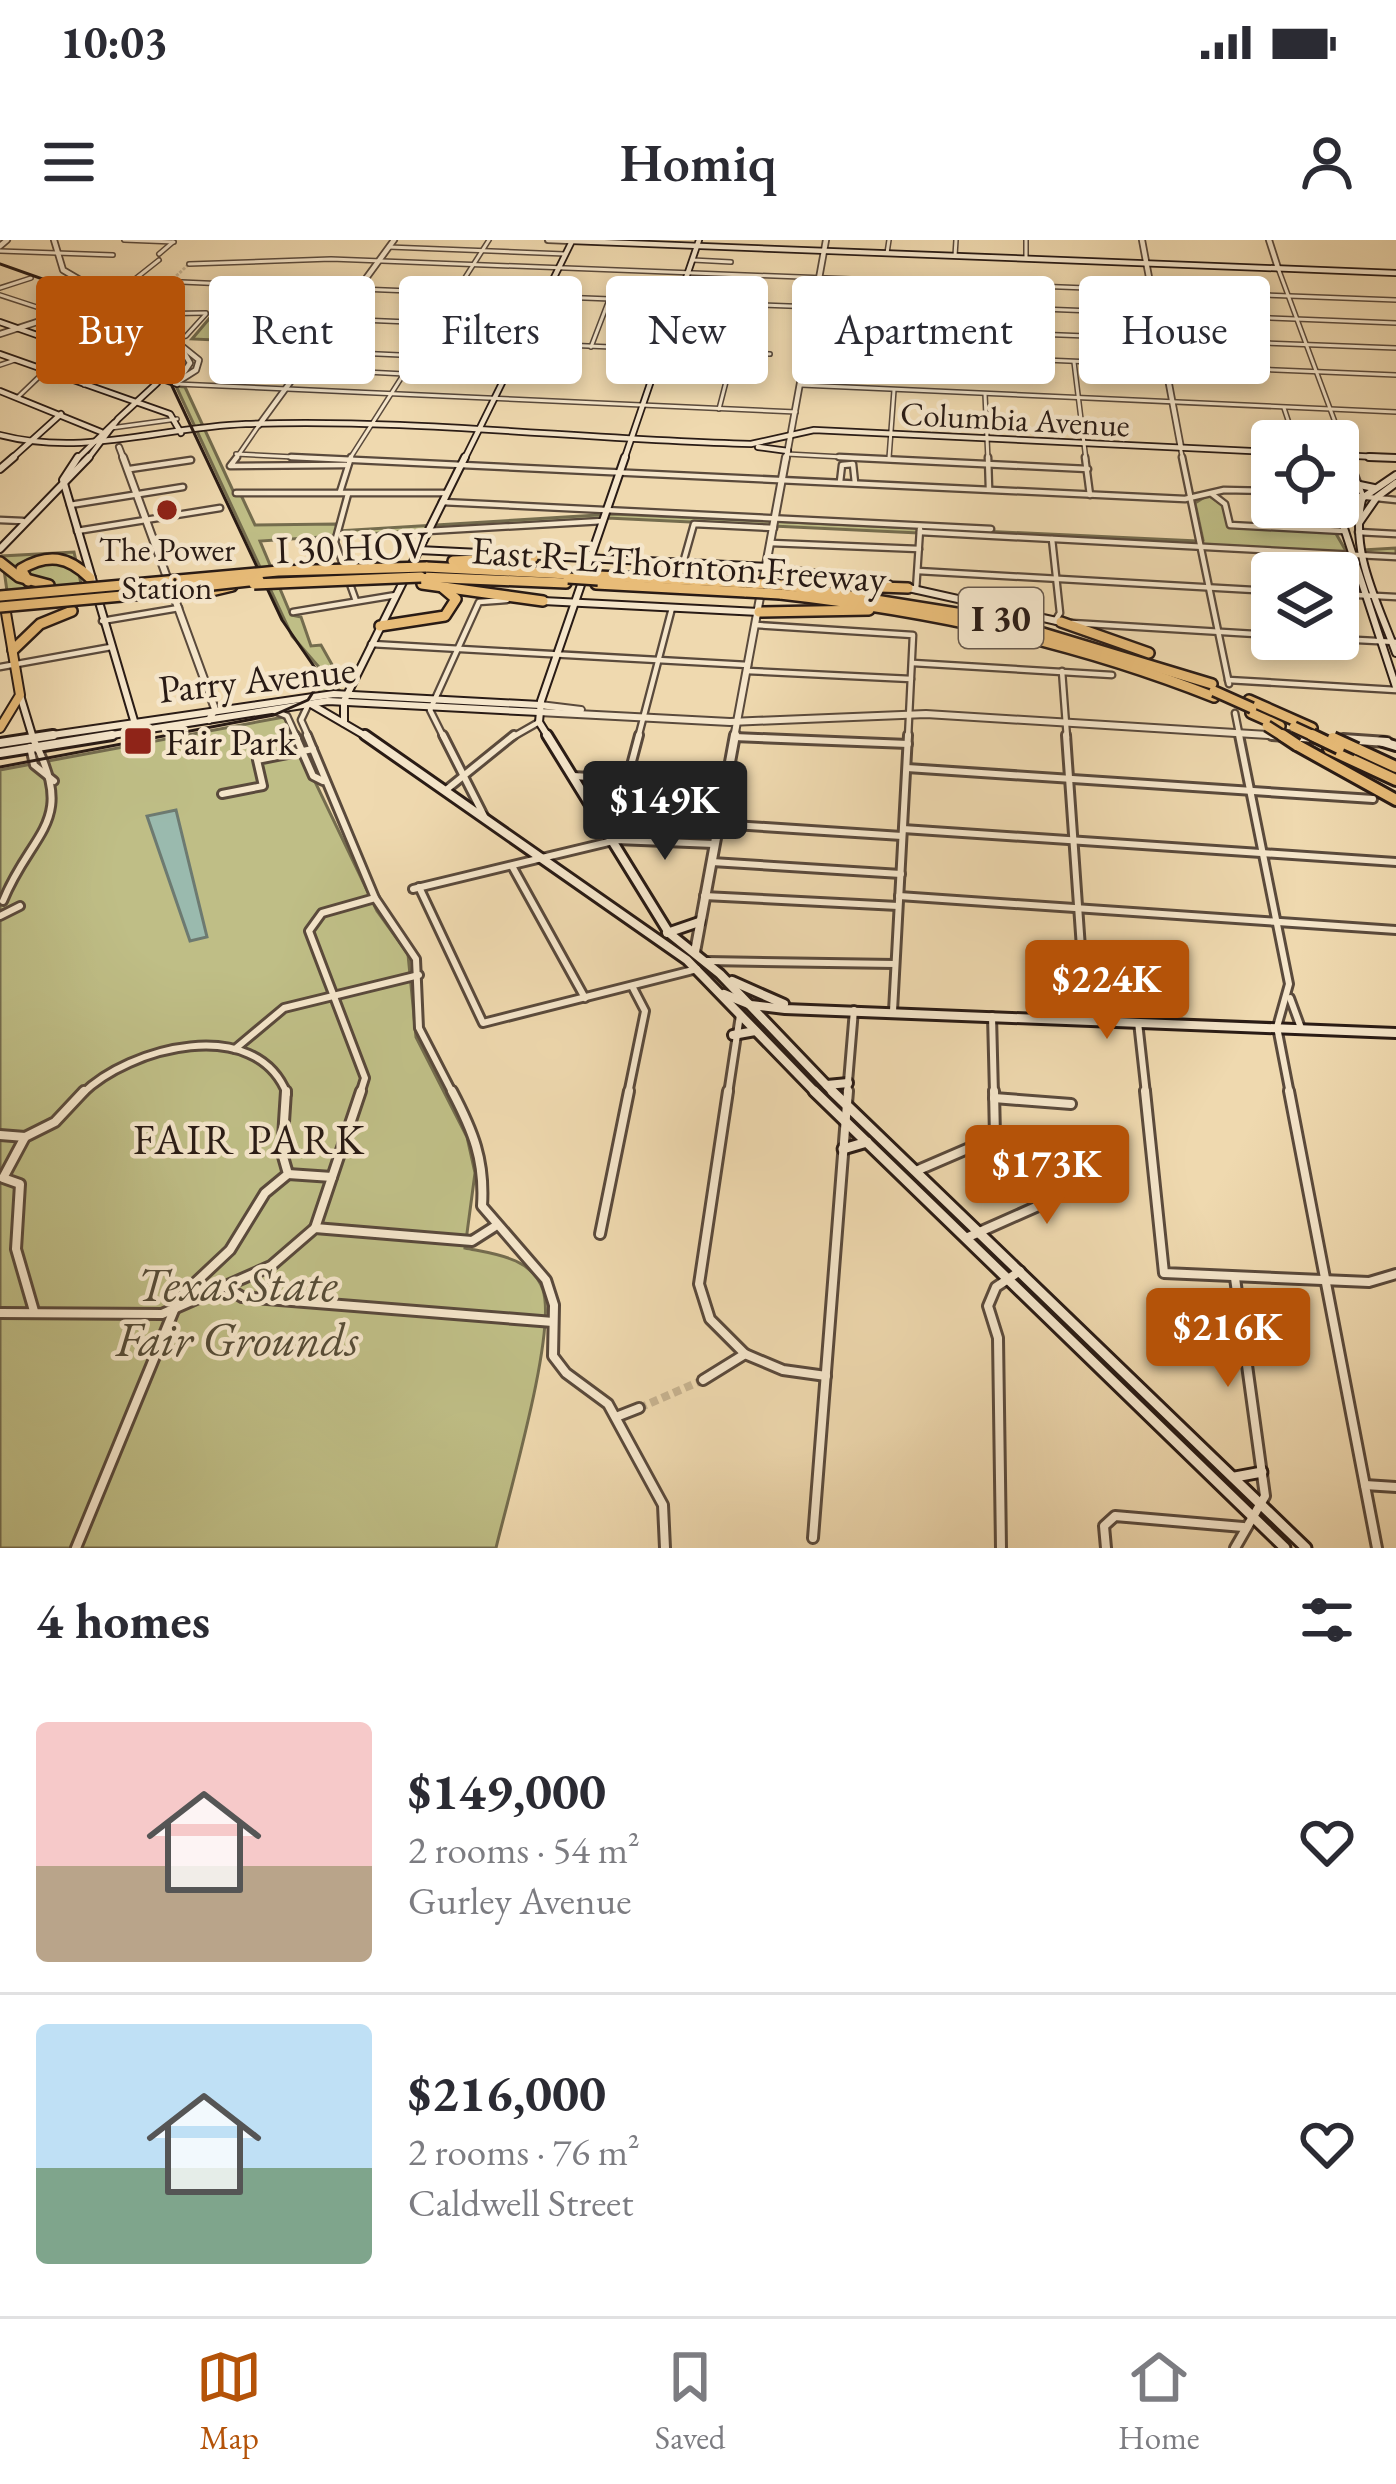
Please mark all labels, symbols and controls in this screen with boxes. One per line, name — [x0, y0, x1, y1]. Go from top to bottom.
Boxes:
text: 10:03 — [60, 13, 168, 71]
text: Homiq — [619, 127, 777, 197]
icon: menu — [36, 129, 102, 195]
icon: person — [1294, 129, 1360, 195]
chip: Buy — [36, 276, 185, 384]
chip: Rent — [209, 276, 375, 384]
chip: Filters — [399, 276, 582, 384]
chip: New — [606, 276, 768, 384]
chip: Apartment — [792, 276, 1055, 384]
chip: House — [1079, 276, 1270, 384]
street label: Columbia Avenue — [899, 392, 1131, 446]
map controls — [1251, 420, 1359, 660]
button: locate — [1251, 420, 1359, 528]
marker: The Power Station — [154, 497, 180, 523]
street label: I 30 HOV — [275, 519, 430, 575]
street label: East R L Thornton Freeway — [470, 524, 889, 604]
place label: The Power Station — [99, 528, 235, 609]
button: layers — [1251, 552, 1359, 660]
road number: I 30 — [959, 588, 1043, 648]
street label: Parry Avenue — [156, 643, 358, 715]
place label: Fair Park — [165, 716, 297, 767]
marker: Fair Park — [122, 725, 154, 757]
pin: $149K — [581, 761, 749, 863]
text: $149K — [610, 774, 720, 825]
pin: $224K — [1023, 940, 1191, 1042]
text: $224K — [1052, 953, 1162, 1004]
district label: FAIR PARK — [133, 1112, 367, 1167]
pin: $173K — [963, 1125, 1131, 1227]
text: $173K — [992, 1138, 1102, 1189]
park label: Texas State Fair Grounds — [115, 1253, 359, 1370]
pin: $216K — [1144, 1288, 1312, 1390]
text: $216K — [1173, 1301, 1283, 1352]
text: 4 homes — [36, 1587, 210, 1653]
icon: filters — [1294, 1587, 1360, 1653]
text: $149,000 — [408, 1758, 606, 1824]
icon: home — [132, 1770, 276, 1914]
icon: heart — [1294, 1809, 1360, 1875]
text: 2 rooms · 54 m² — [408, 1824, 640, 1875]
text: Gurley Avenue — [408, 1875, 631, 1926]
text: $216,000 — [408, 2060, 606, 2126]
icon: home — [132, 2072, 276, 2216]
icon: heart — [1294, 2111, 1360, 2177]
text: 2 rooms · 76 m² — [408, 2126, 640, 2177]
text: Caldwell Street — [408, 2177, 634, 2228]
tab: Map — [196, 2344, 262, 2459]
tab: Saved — [655, 2344, 726, 2459]
tab: Home — [1118, 2344, 1200, 2459]

